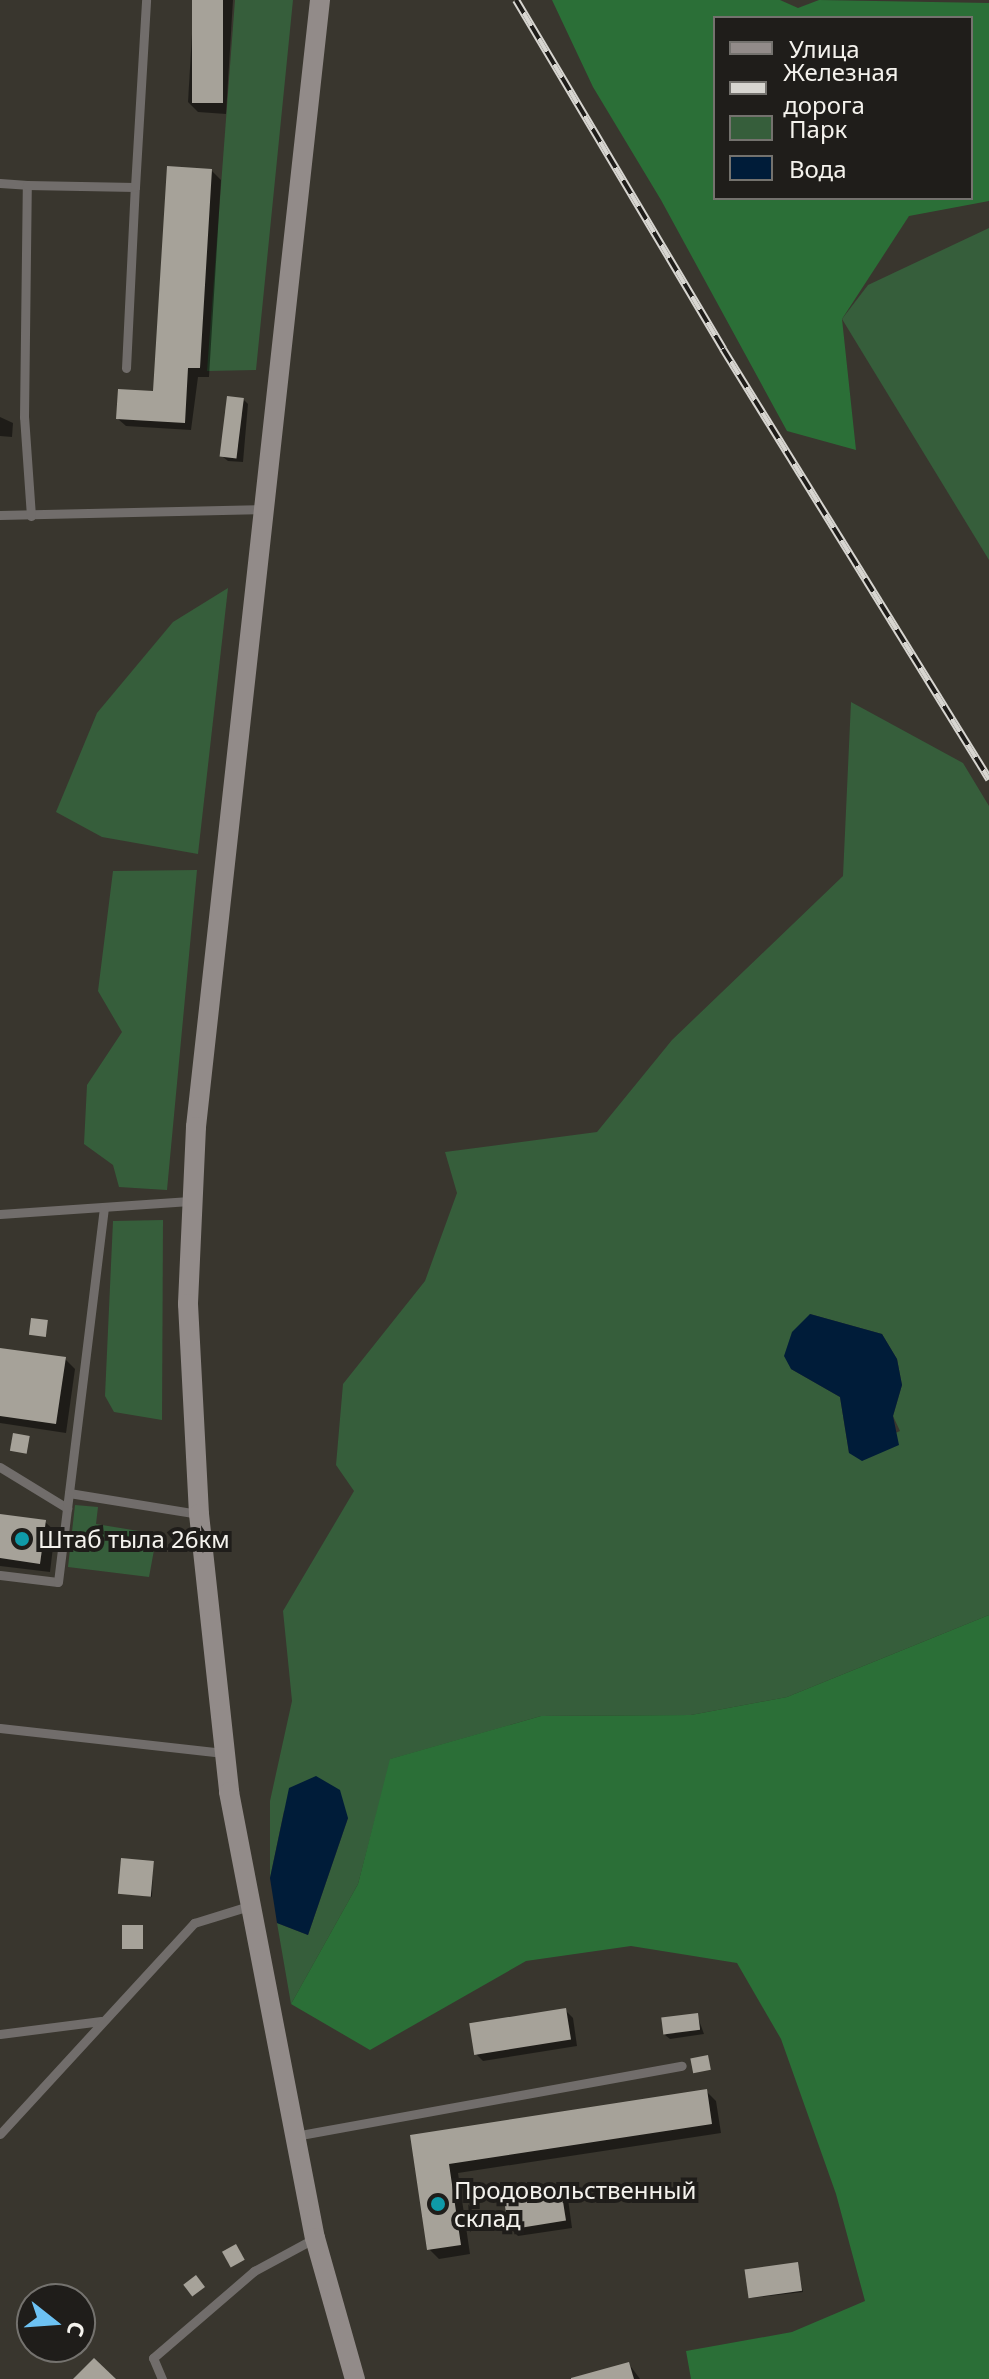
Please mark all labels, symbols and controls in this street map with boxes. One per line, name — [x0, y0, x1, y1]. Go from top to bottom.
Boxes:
legend — [713, 16, 973, 200]
text: Улица — [789, 32, 860, 65]
text: Железная дорога — [783, 55, 899, 121]
text: Парк — [789, 112, 847, 145]
text: Вода — [789, 152, 847, 185]
place label: Штаб тыла 26км — [38, 1525, 230, 1553]
marker: Штаб тыла 26км — [13, 1530, 31, 1548]
place label: Продовольственный склад — [454, 2176, 696, 2232]
marker: Продовольственный склад — [429, 2195, 447, 2213]
north arrow — [16, 2283, 96, 2363]
text: С — [61, 2318, 93, 2341]

